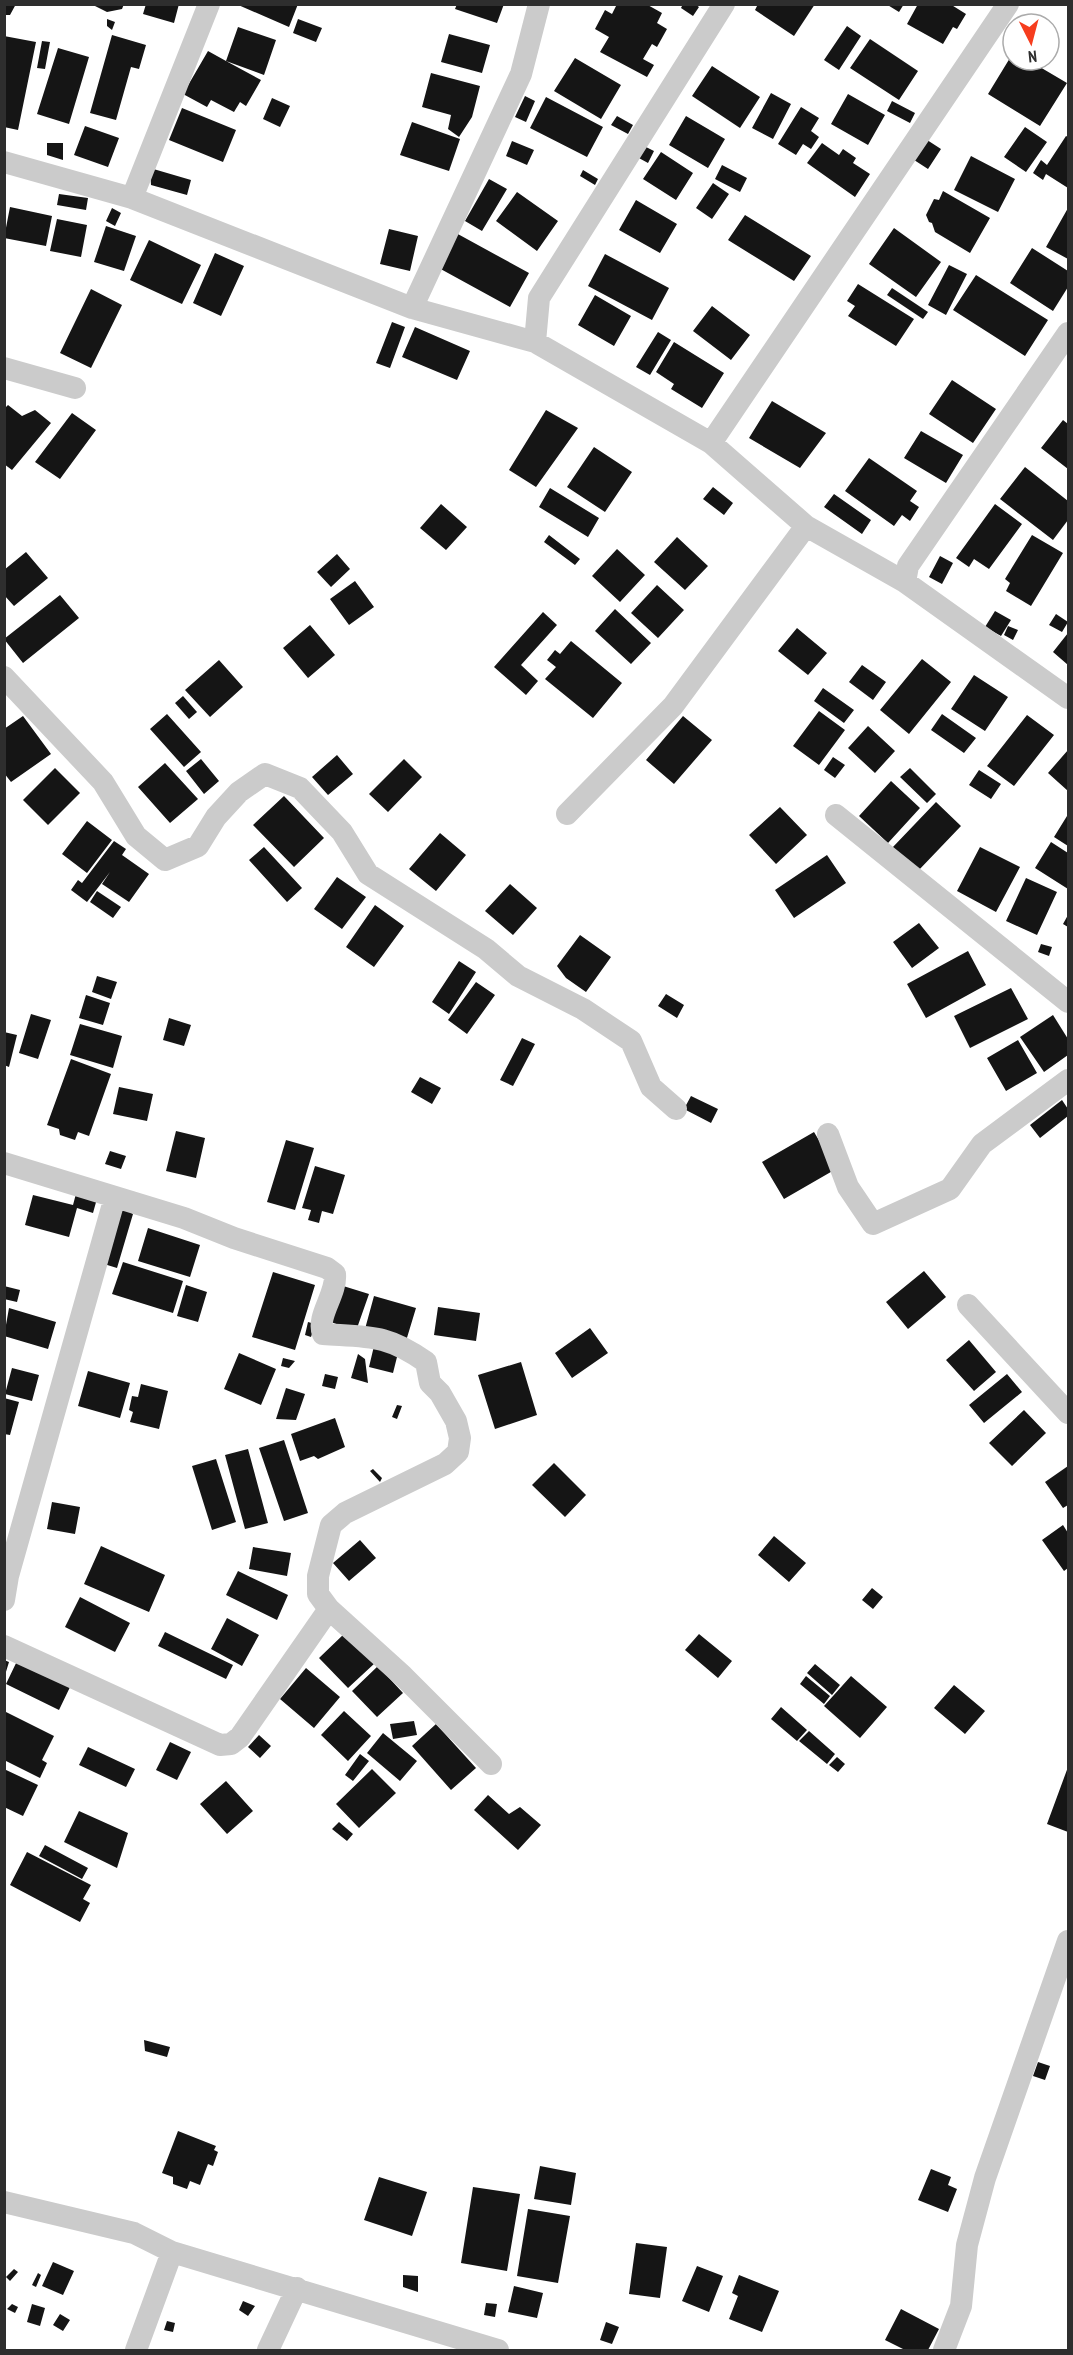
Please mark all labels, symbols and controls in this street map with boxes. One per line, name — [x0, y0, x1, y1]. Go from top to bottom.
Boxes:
north arrow — [1001, 12, 1061, 72]
text: N — [1027, 47, 1038, 67]

